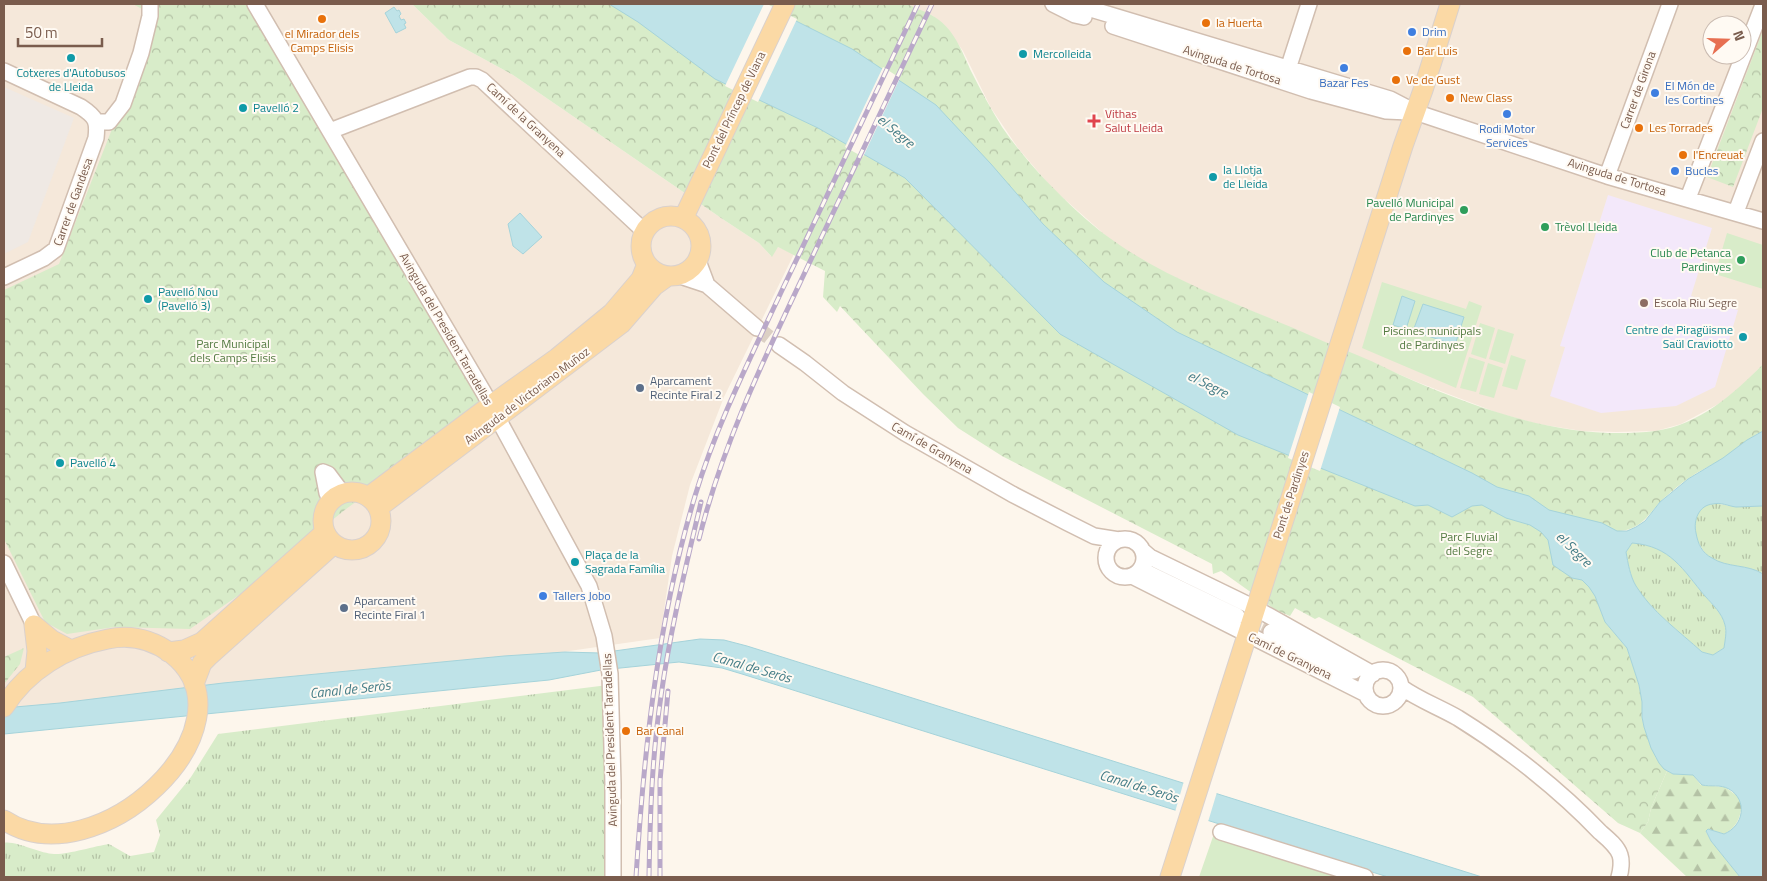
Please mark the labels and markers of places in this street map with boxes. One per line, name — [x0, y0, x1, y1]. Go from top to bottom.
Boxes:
marker: el Mirador dels Camps Elisis — [316, 13, 328, 25]
place label: la Huerta — [1216, 13, 1262, 32]
marker: la Huerta — [1200, 17, 1212, 29]
place label: Drim — [1422, 22, 1447, 41]
place label: el Mirador dels Camps Elisis — [285, 24, 360, 57]
marker: Drim — [1406, 26, 1418, 38]
place label: Bar Luis — [1417, 41, 1458, 60]
place label: Mercolleida — [1033, 44, 1091, 63]
marker: Bar Luis — [1401, 45, 1413, 57]
marker: Mercolleida — [1017, 48, 1029, 60]
marker: Cotxeres d'Autobusos de Lleida — [65, 52, 77, 64]
marker: Bazar Fes — [1338, 62, 1350, 74]
place label: Cotxeres d'Autobusos de Lleida — [16, 63, 126, 96]
place label: Ve de Gust — [1406, 70, 1461, 89]
place label: Bazar Fes — [1319, 73, 1369, 92]
marker: Ve de Gust — [1390, 74, 1402, 86]
place label: El Món de les Cortines — [1665, 76, 1724, 109]
marker: El Món de les Cortines — [1649, 87, 1661, 99]
place label: New Class — [1460, 88, 1513, 107]
marker: New Class — [1444, 92, 1456, 104]
place label: Pavelló 2 — [253, 98, 299, 117]
marker: Pavelló 2 — [237, 102, 249, 114]
place label: Vithas Salut Lleida — [1105, 104, 1163, 137]
marker: Rodi Motor Services — [1501, 108, 1513, 120]
marker: Vithas Salut Lleida — [1087, 114, 1101, 128]
place label: Les Torrades — [1649, 118, 1713, 137]
place label: Rodi Motor Services — [1479, 119, 1535, 152]
marker: Les Torrades — [1633, 122, 1645, 134]
place label: l'Encreuat — [1693, 145, 1744, 164]
marker: l'Encreuat — [1677, 149, 1689, 161]
place label: la Llotja de Lleida — [1223, 160, 1268, 193]
place label: Bucles — [1685, 161, 1719, 180]
marker: Bucles — [1669, 165, 1681, 177]
marker: la Llotja de Lleida — [1207, 171, 1219, 183]
place label: Pavelló Municipal de Pardinyes — [1366, 193, 1454, 226]
marker: Pavelló Municipal de Pardinyes — [1458, 204, 1470, 216]
place label: Trèvol Lleida — [1555, 217, 1617, 236]
marker: Trèvol Lleida — [1539, 221, 1551, 233]
place label: Club de Petanca Pardinyes — [1650, 243, 1731, 276]
marker: Club de Petanca Pardinyes — [1735, 254, 1747, 266]
place label: Pavelló Nou (Pavelló 3) — [158, 282, 218, 315]
marker: Pavelló Nou (Pavelló 3) — [142, 293, 154, 305]
place label: Escola Riu Segre — [1654, 293, 1737, 312]
marker: Escola Riu Segre — [1638, 297, 1650, 309]
place label: Centre de Piragüisme Saül Craviotto — [1625, 320, 1733, 353]
marker: Centre de Piragüisme Saül Craviotto — [1737, 331, 1749, 343]
place label: Aparcament Recinte Firal 2 — [650, 371, 722, 404]
marker: Aparcament Recinte Firal 2 — [634, 382, 646, 394]
place label: Pavelló 4 — [70, 453, 116, 472]
marker: Pavelló 4 — [54, 457, 66, 469]
place label: Plaça de la Sagrada Família — [585, 545, 665, 578]
marker: Plaça de la Sagrada Família — [569, 556, 581, 568]
place label: Tallers Jobo — [553, 586, 611, 605]
marker: Tallers Jobo — [537, 590, 549, 602]
place label: Aparcament Recinte Firal 1 — [354, 591, 426, 624]
marker: Aparcament Recinte Firal 1 — [338, 602, 350, 614]
place label: Bar Canal — [636, 721, 684, 740]
marker: Bar Canal — [620, 725, 632, 737]

